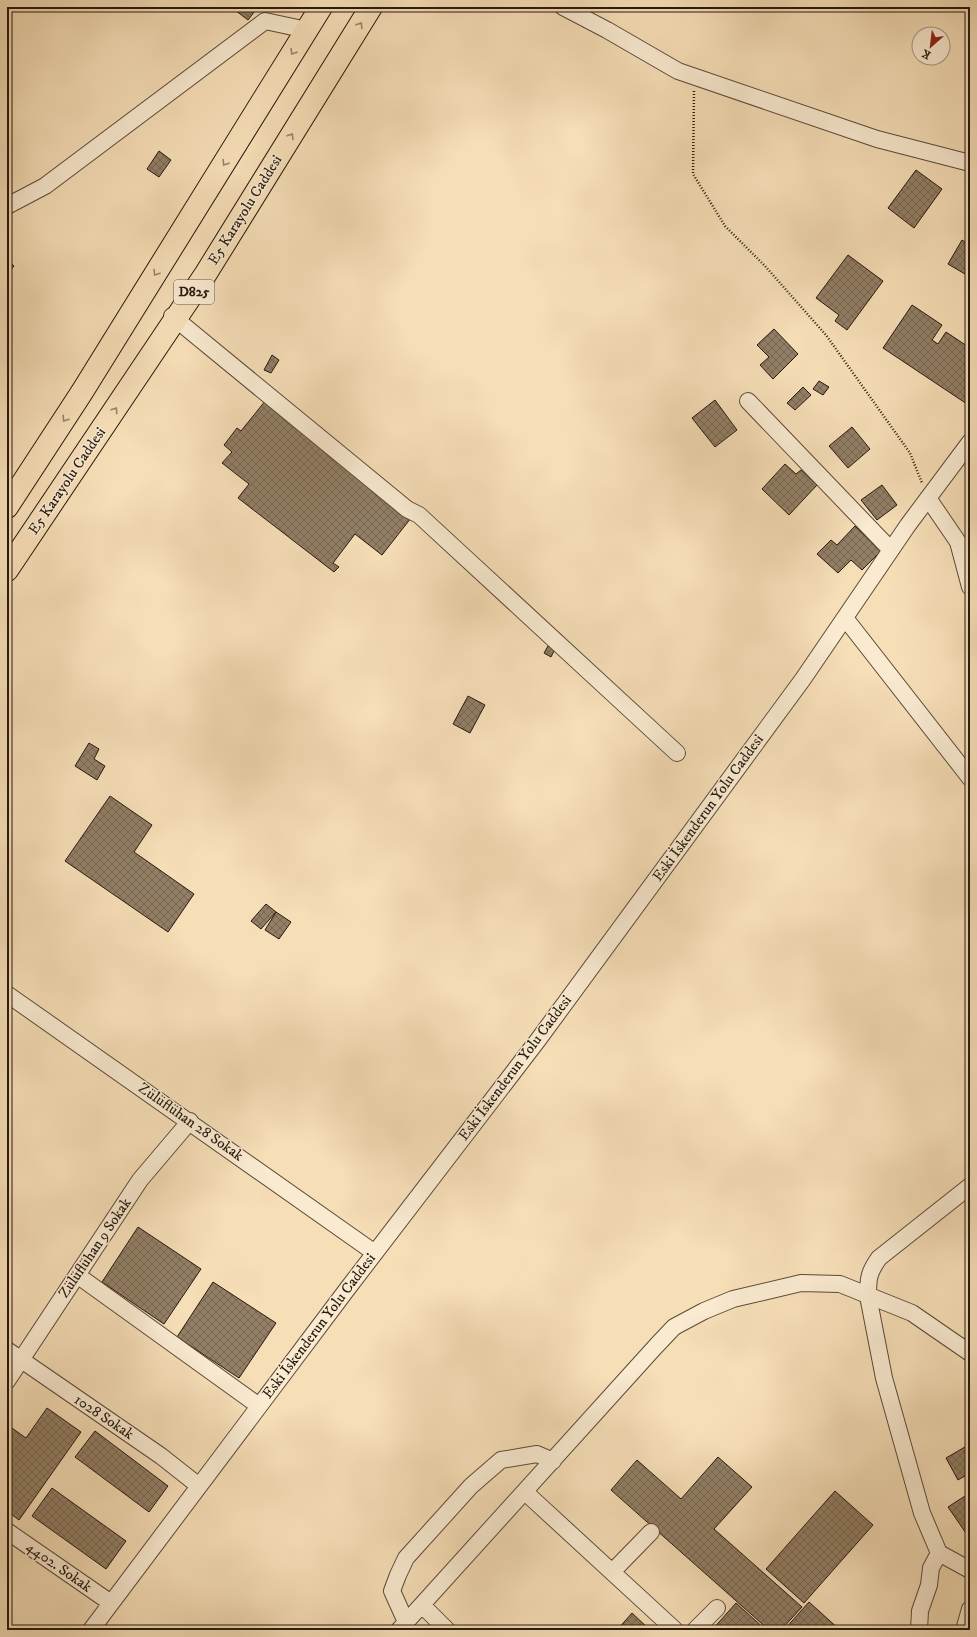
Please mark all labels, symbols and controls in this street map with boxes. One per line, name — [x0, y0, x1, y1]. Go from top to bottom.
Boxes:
one-way arrow — [355, 22, 362, 29]
north arrow — [911, 26, 951, 66]
text: K — [920, 46, 933, 62]
one-way arrow — [290, 48, 298, 55]
one-way arrow — [286, 133, 294, 140]
street label: E5 Karayolu Caddesi — [204, 152, 286, 268]
one-way arrow — [222, 158, 229, 165]
one-way arrow — [153, 269, 161, 276]
road number: D825 — [174, 280, 214, 304]
one-way arrow — [110, 407, 117, 414]
one-way arrow — [62, 414, 69, 421]
street label: E5 Karayolu Caddesi — [24, 423, 110, 538]
street label: Eski İskenderun Yolu Caddesi — [648, 731, 768, 885]
street label: Eski İskenderun Yolu Caddesi — [454, 991, 576, 1145]
street label: Zülüflühan 28 Sokak — [135, 1079, 248, 1166]
street label: Zülüflühan 9 Sokak — [55, 1194, 136, 1302]
street label: Eski İskenderun Yolu Caddesi — [258, 1249, 380, 1403]
street label: 1028 Sokak — [71, 1390, 138, 1444]
street label: 4402. Sokak — [22, 1537, 96, 1597]

